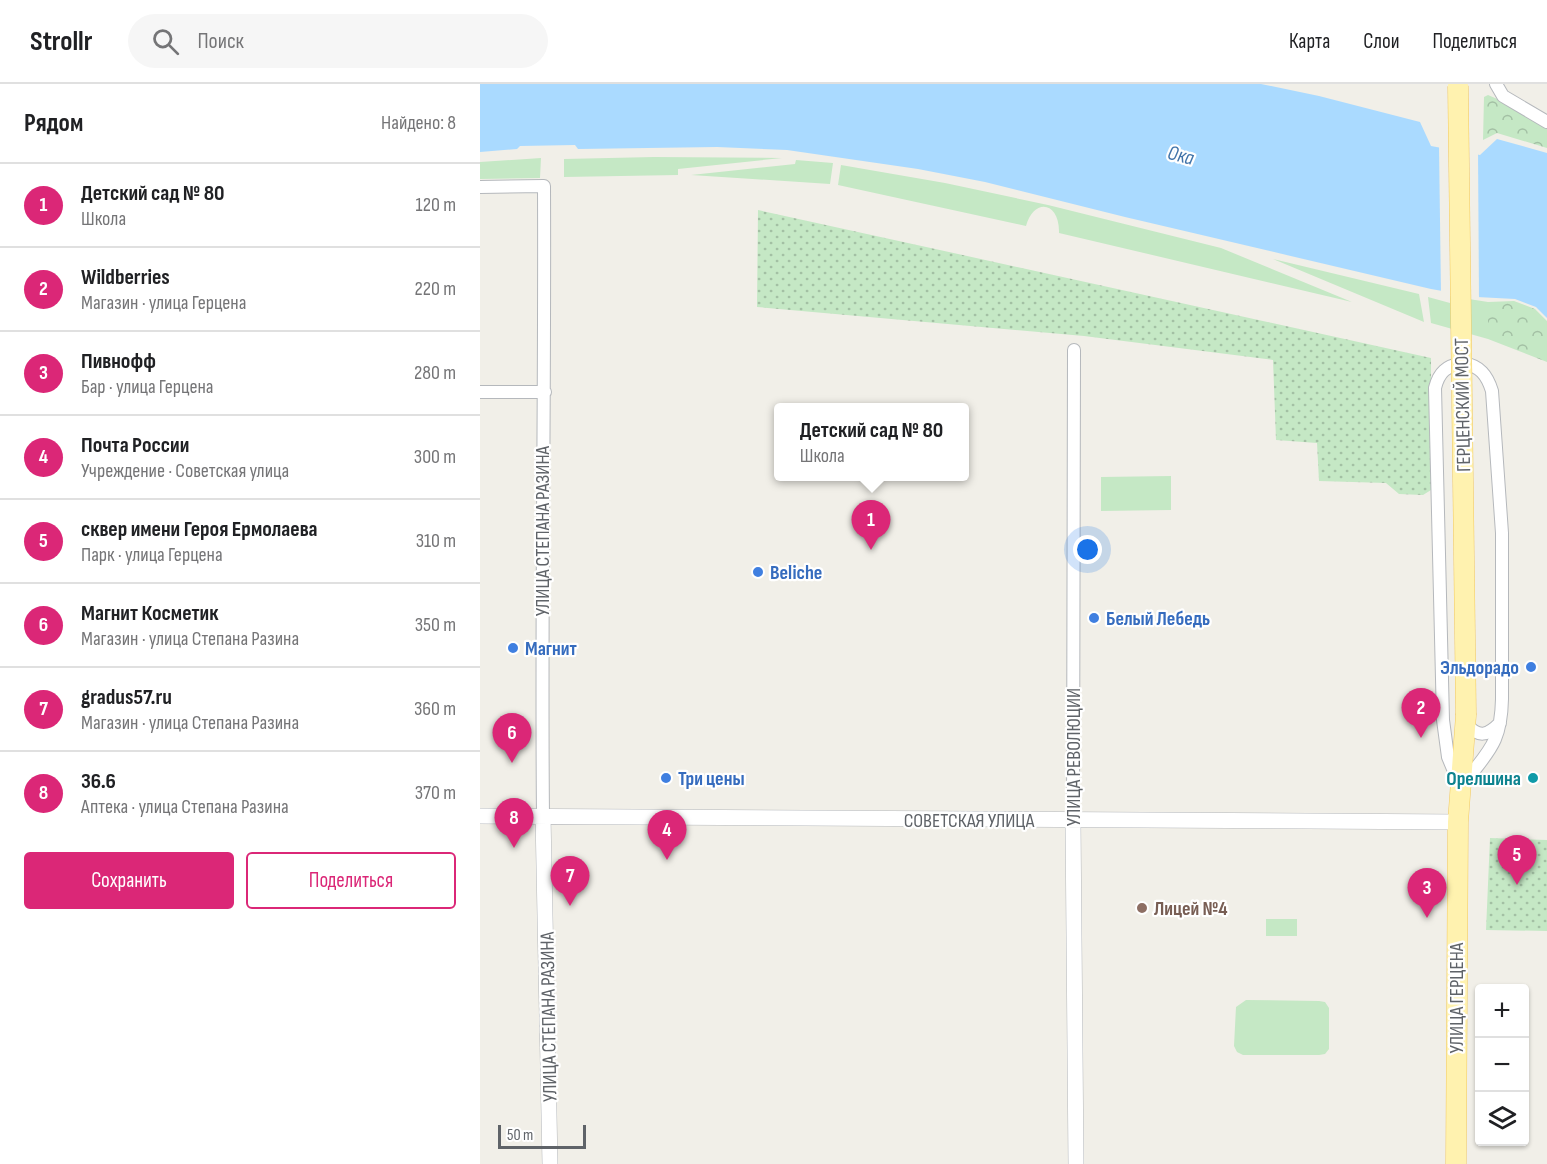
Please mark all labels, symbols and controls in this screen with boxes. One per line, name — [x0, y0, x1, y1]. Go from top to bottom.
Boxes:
search box — [128, 14, 548, 68]
text: Strollr — [30, 25, 92, 58]
icon: search — [149, 25, 182, 58]
text: Поиск — [197, 28, 244, 55]
text: Карта — [1289, 29, 1330, 54]
text: Слои — [1363, 29, 1399, 54]
text: Поделиться — [1432, 29, 1517, 54]
text: Рядом — [24, 108, 83, 139]
text: Найдено: 8 — [381, 111, 456, 135]
water label: Ока — [1165, 140, 1197, 171]
text: Детский сад № 80 — [81, 180, 225, 207]
text: 1 — [40, 193, 47, 217]
text: 120 m — [416, 193, 456, 217]
text: Школа — [81, 207, 126, 231]
text: Wildberries — [81, 264, 170, 291]
text: 2 — [39, 277, 48, 301]
text: 220 m — [415, 277, 456, 301]
text: Магазин · улица Герцена — [81, 291, 246, 315]
street label: ГЕРЦЕНСКИЙ МОСТ — [1450, 338, 1476, 472]
text: Пивнофф — [81, 348, 156, 375]
text: 3 — [39, 361, 48, 385]
text: 280 m — [414, 361, 456, 385]
text: Бар · улица Герцена — [81, 375, 214, 399]
popup — [774, 403, 969, 481]
text: Детский сад № 80 — [800, 417, 943, 444]
text: Почта России — [81, 432, 189, 459]
text: Школа — [800, 444, 845, 468]
text: 4 — [39, 445, 48, 469]
text: 300 m — [414, 445, 456, 469]
street label: УЛИЦА СТЕПАНА РАЗИНА — [531, 445, 555, 616]
text: Учреждение · Советская улица — [81, 459, 289, 483]
pin: 1 — [852, 500, 890, 550]
text: сквер имени Героя Ермолаева — [81, 516, 318, 543]
text: 5 — [39, 529, 48, 553]
text: 310 m — [416, 529, 456, 553]
your location — [1073, 535, 1102, 564]
text: Парк · улица Герцена — [81, 543, 223, 567]
place label: Beliche — [770, 561, 822, 585]
marker: Beliche — [751, 565, 765, 579]
text: Магнит Косметик — [81, 600, 218, 627]
place label: Белый Лебедь — [1106, 607, 1210, 631]
marker: Белый Лебедь — [1087, 611, 1101, 625]
text: 6 — [39, 613, 48, 637]
text: 350 m — [415, 613, 456, 637]
text: Магазин · улица Степана Разина — [81, 627, 299, 651]
place label: Магнит — [525, 637, 578, 661]
marker: Магнит — [506, 641, 520, 655]
place label: Эльдорадо — [1440, 656, 1519, 680]
marker: Эльдорадо — [1524, 660, 1538, 674]
text: gradus57.ru — [81, 684, 172, 711]
street label: УЛИЦА РЕВОЛЮЦИИ — [1062, 688, 1086, 826]
pin: 2 — [1402, 688, 1440, 738]
text: 7 — [39, 697, 48, 721]
text: 360 m — [414, 697, 456, 721]
text: Магазин · улица Степана Разина — [81, 711, 299, 735]
pin: 6 — [492, 714, 531, 763]
place label: Три цены — [678, 767, 745, 791]
place label: Орелшина — [1446, 767, 1521, 791]
text: 36.6 — [81, 768, 116, 795]
marker: Три цены — [659, 771, 673, 785]
marker: Орелшина — [1526, 771, 1540, 785]
text: 8 — [39, 781, 48, 805]
text: 370 m — [415, 781, 456, 805]
text: Аптека · улица Степана Разина — [81, 795, 289, 819]
pin: 8 — [495, 798, 534, 848]
street label: СОВЕТСКАЯ УЛИЦА — [904, 809, 1035, 833]
pin: 4 — [648, 810, 687, 860]
pin: 5 — [1498, 836, 1536, 885]
button: Сохранить — [24, 852, 234, 909]
button: Поделиться — [246, 852, 456, 909]
pin: 7 — [550, 856, 590, 906]
pin: 3 — [1408, 868, 1446, 918]
place label: Лицей №4 — [1154, 897, 1228, 921]
marker: Лицей №4 — [1135, 901, 1149, 915]
street label: УЛИЦА СТЕПАНА РАЗИНА — [536, 931, 562, 1102]
street label: УЛИЦА ГЕРЦЕНА — [1445, 942, 1469, 1053]
map controls — [1475, 984, 1529, 1146]
button: + — [1475, 984, 1529, 1038]
button: − — [1475, 1038, 1529, 1092]
button: layers — [1475, 1092, 1529, 1146]
scale bar — [498, 1122, 586, 1150]
text: 50 m — [507, 1126, 533, 1145]

